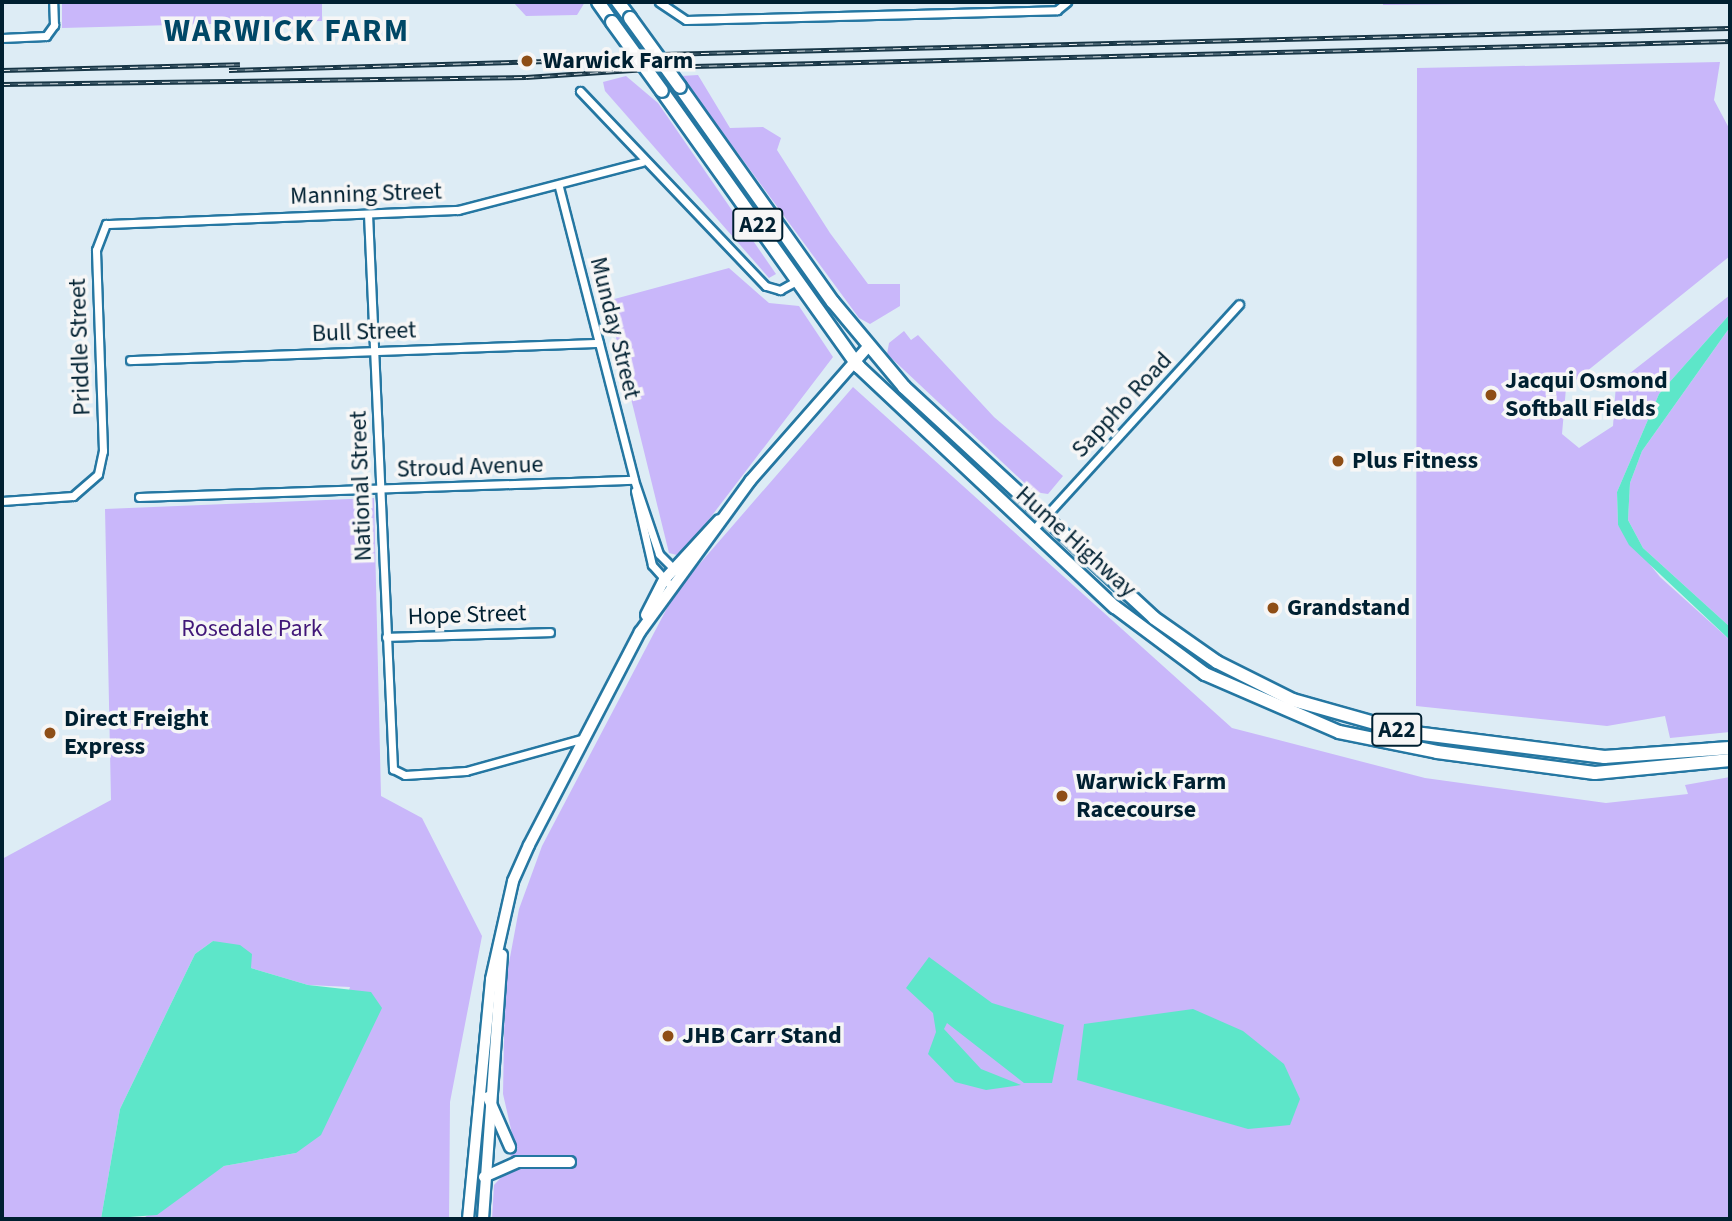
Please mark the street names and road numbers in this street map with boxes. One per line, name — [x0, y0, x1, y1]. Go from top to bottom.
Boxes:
street label: Manning Street — [290, 177, 442, 211]
road number: A22 — [732, 206, 784, 244]
street label: Munday Street — [583, 254, 647, 402]
street label: Priddle Street — [63, 278, 97, 416]
street label: Bull Street — [311, 316, 417, 348]
street label: Sappho Road — [1066, 346, 1178, 464]
street label: National Street — [344, 410, 378, 562]
street label: Stroud Avenue — [396, 450, 544, 484]
street label: Hume Highway — [1010, 480, 1142, 604]
street label: Hope Street — [407, 599, 527, 631]
road number: A22 — [1371, 710, 1423, 750]

